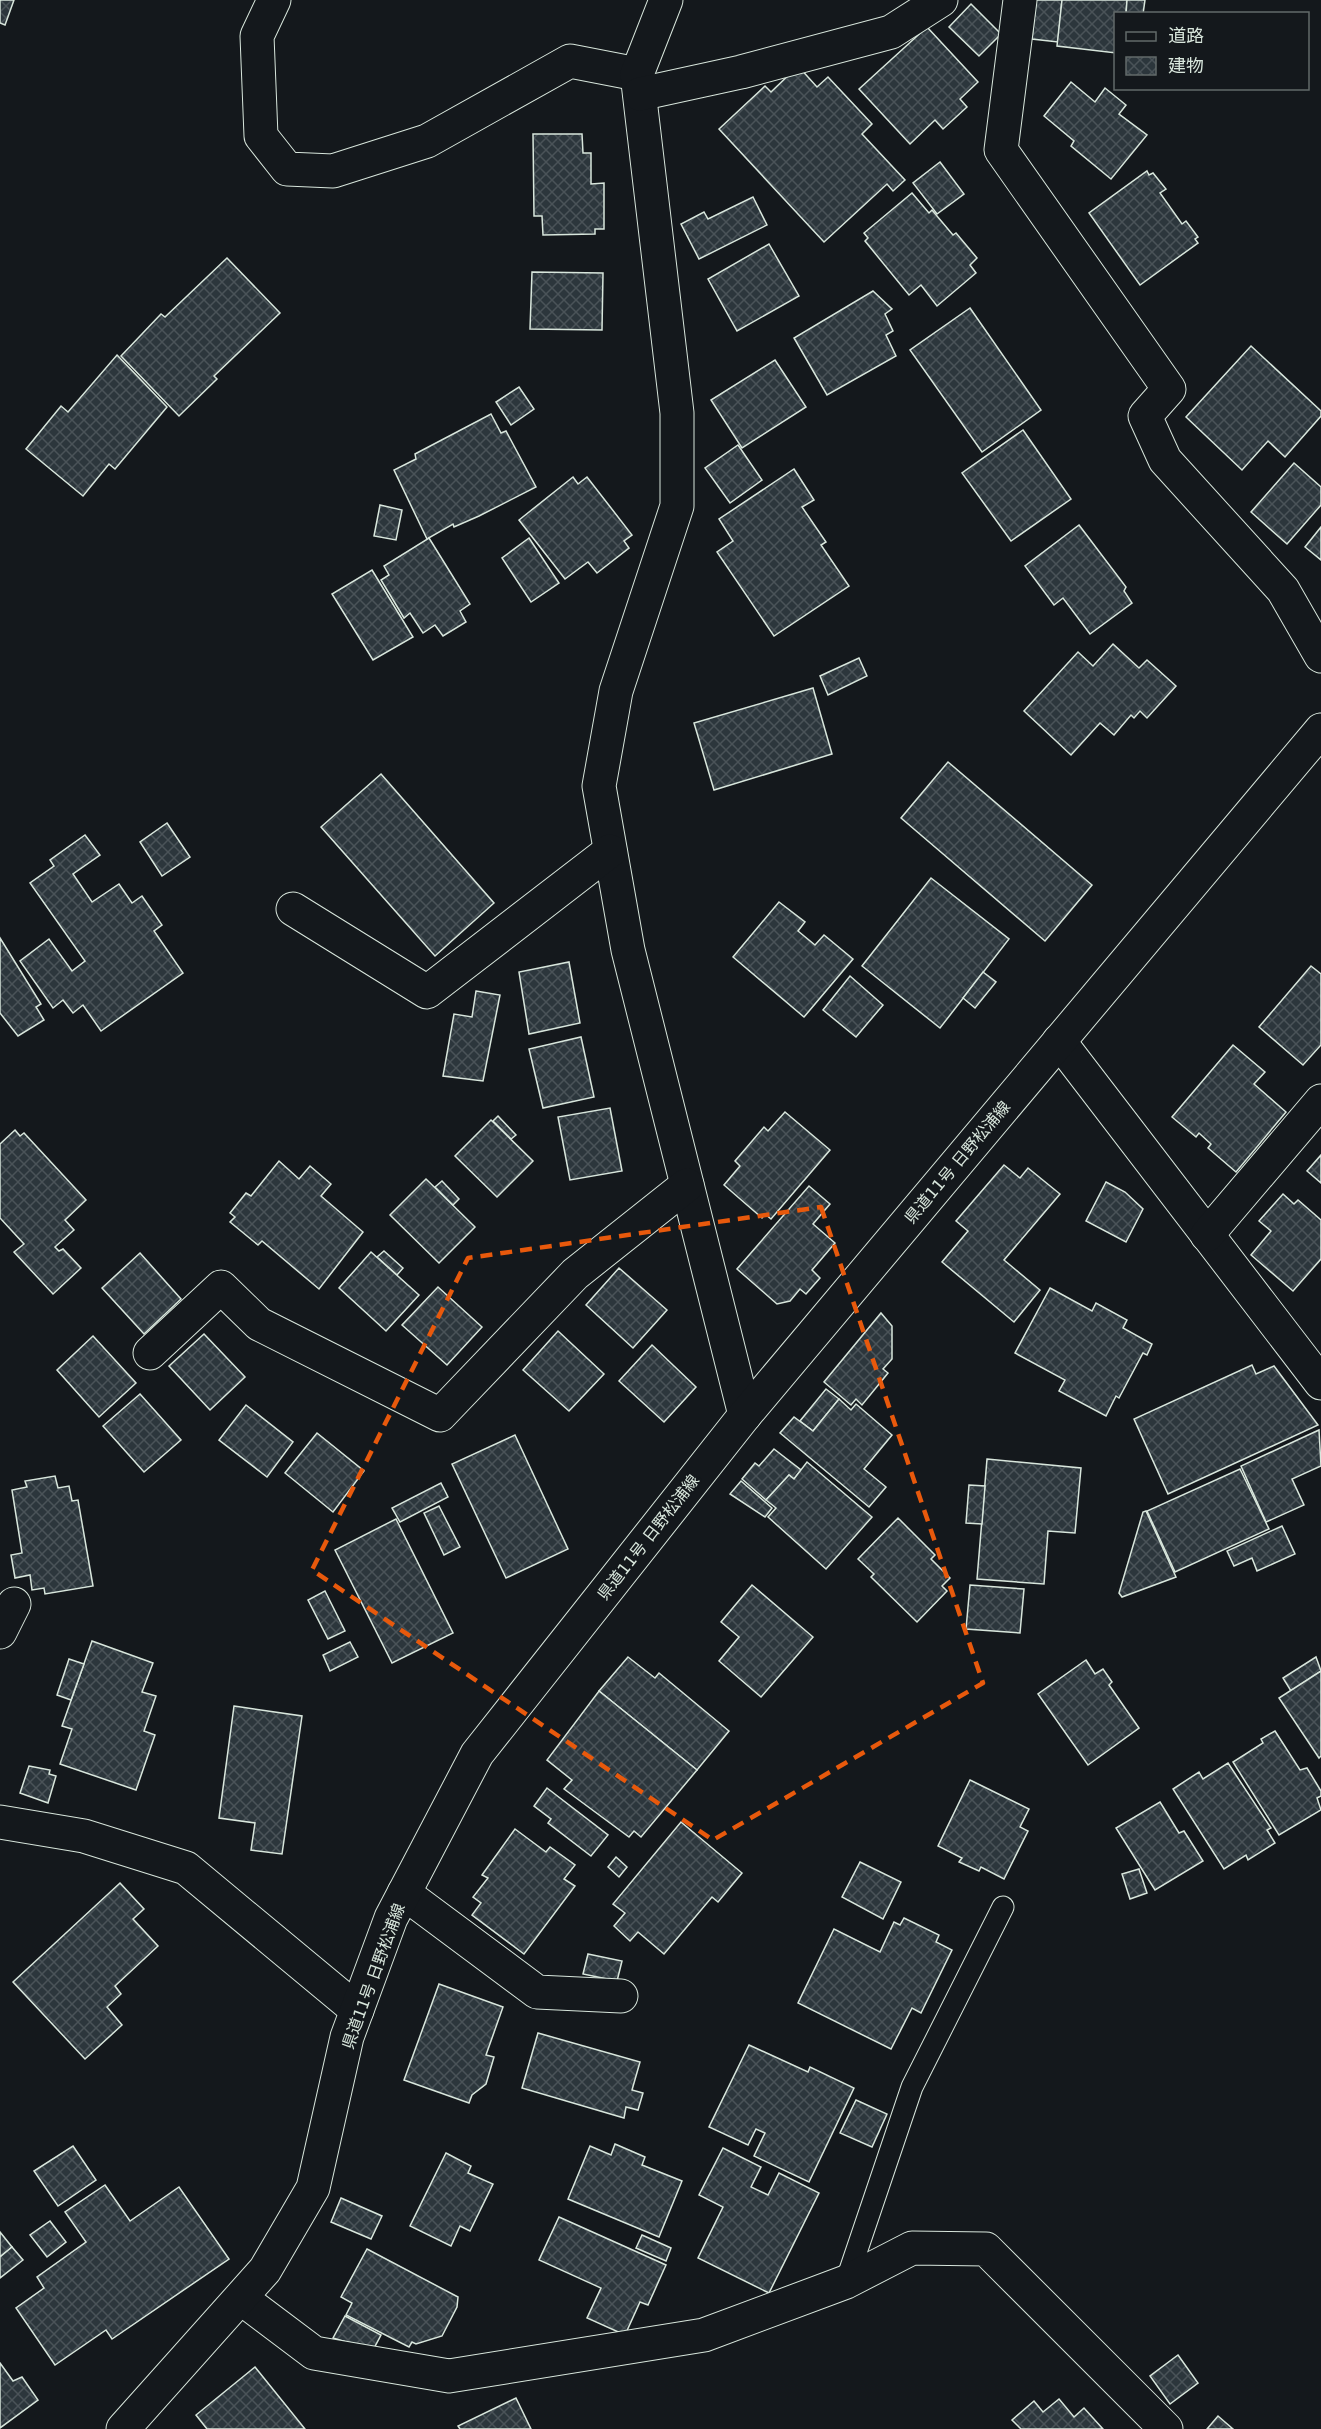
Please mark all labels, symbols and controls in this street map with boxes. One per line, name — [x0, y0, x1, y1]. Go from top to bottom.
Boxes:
legend — [1114, 12, 1309, 90]
text: 道路 — [1168, 25, 1204, 46]
text: 建物 — [1168, 55, 1204, 76]
street label: 県道11号 日野松浦線 — [901, 1097, 1014, 1227]
street label: 県道11号 日野松浦線 — [594, 1471, 703, 1604]
street label: 県道11号 日野松浦線 — [338, 1901, 409, 2052]

